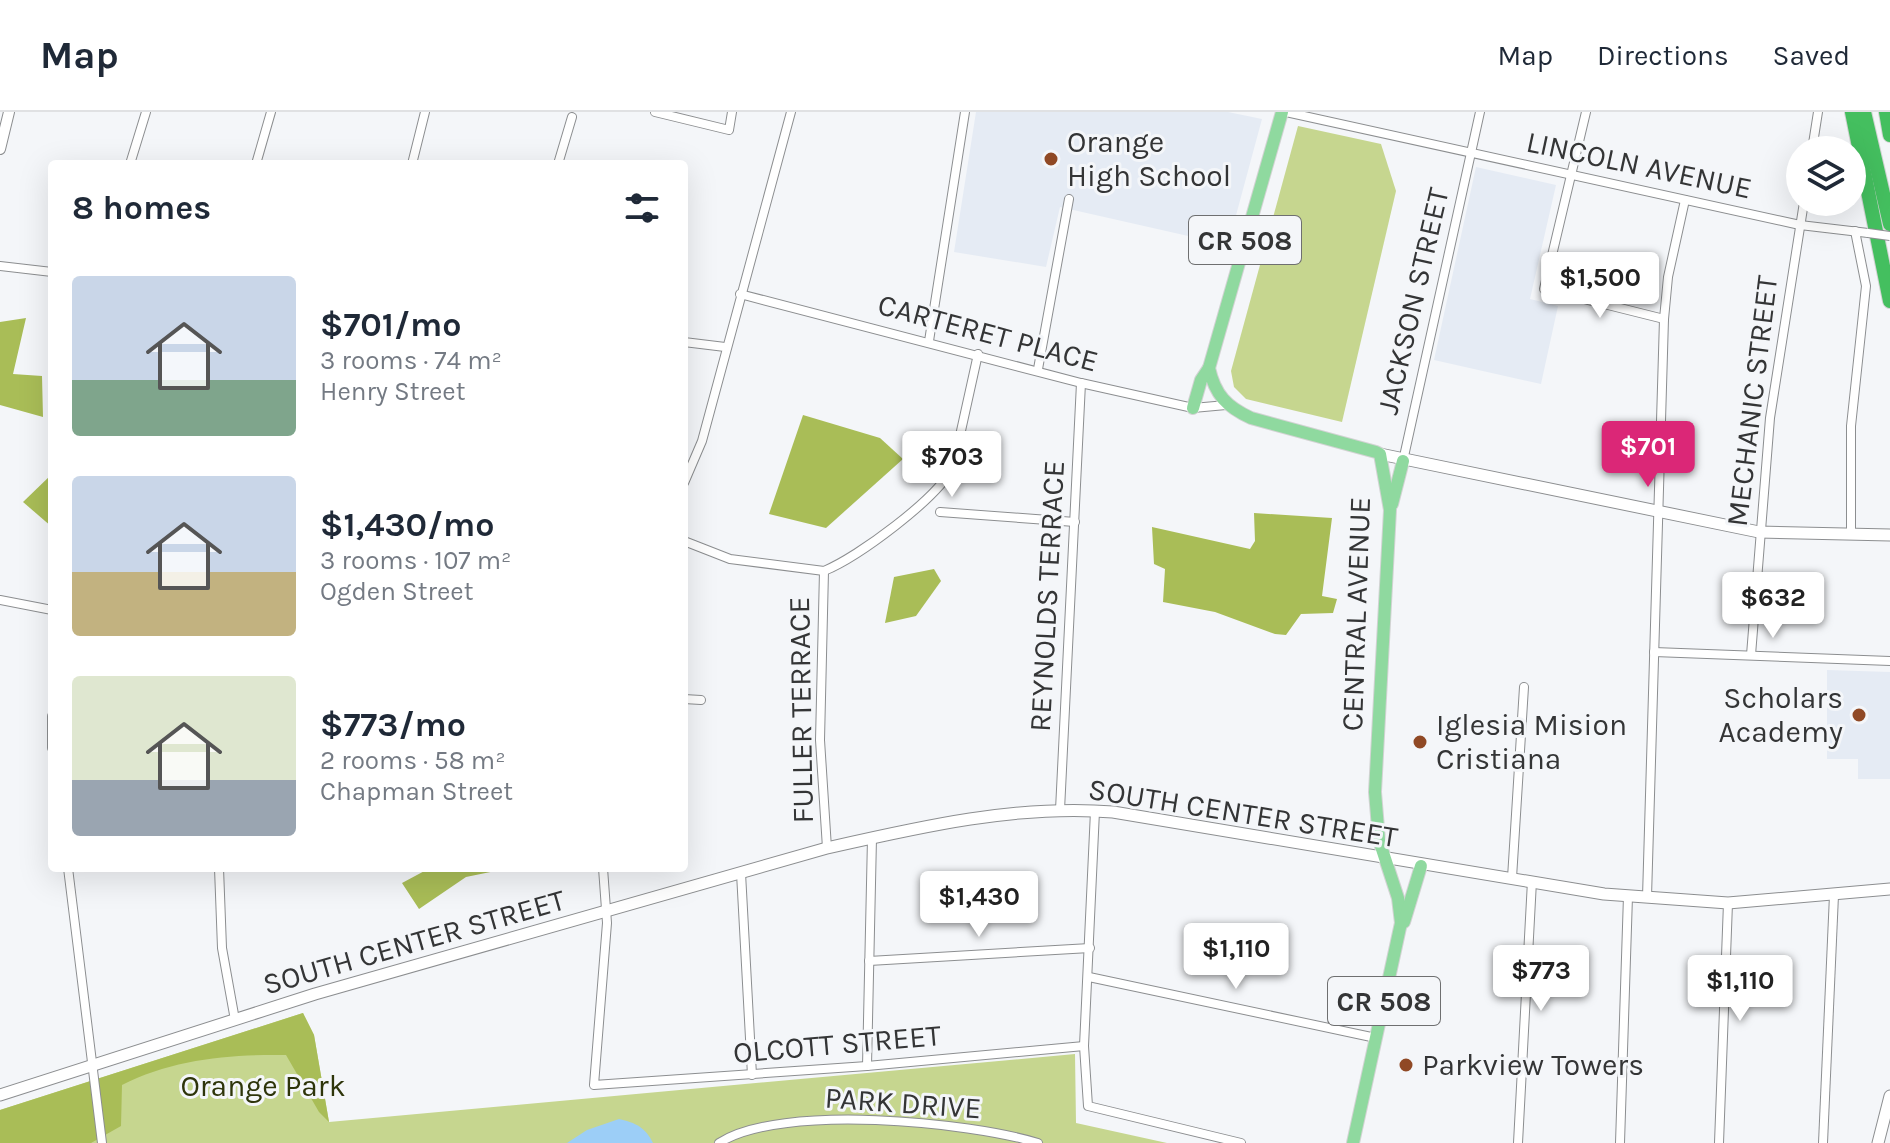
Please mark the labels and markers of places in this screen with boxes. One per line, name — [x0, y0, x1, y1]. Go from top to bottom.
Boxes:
place label: Orange High School — [1067, 124, 1231, 194]
marker: Orange High School — [1042, 150, 1060, 168]
pin: $1,500 — [1535, 252, 1665, 320]
pin: $701 — [1601, 421, 1695, 489]
pin: $703 — [905, 431, 999, 499]
pin: $632 — [1726, 572, 1820, 640]
place label: Scholars Academy — [1719, 680, 1843, 750]
marker: Scholars Academy — [1850, 706, 1868, 724]
place label: Iglesia Mision Cristiana — [1436, 707, 1627, 777]
marker: Iglesia Mision Cristiana — [1411, 733, 1429, 751]
pin: $1,430 — [914, 871, 1044, 939]
pin: $1,110 — [1171, 923, 1301, 991]
pin: $773 — [1494, 945, 1588, 1013]
pin: $1,110 — [1675, 955, 1805, 1023]
place label: Parkview Towers — [1422, 1047, 1644, 1083]
marker: Parkview Towers — [1397, 1056, 1415, 1074]

